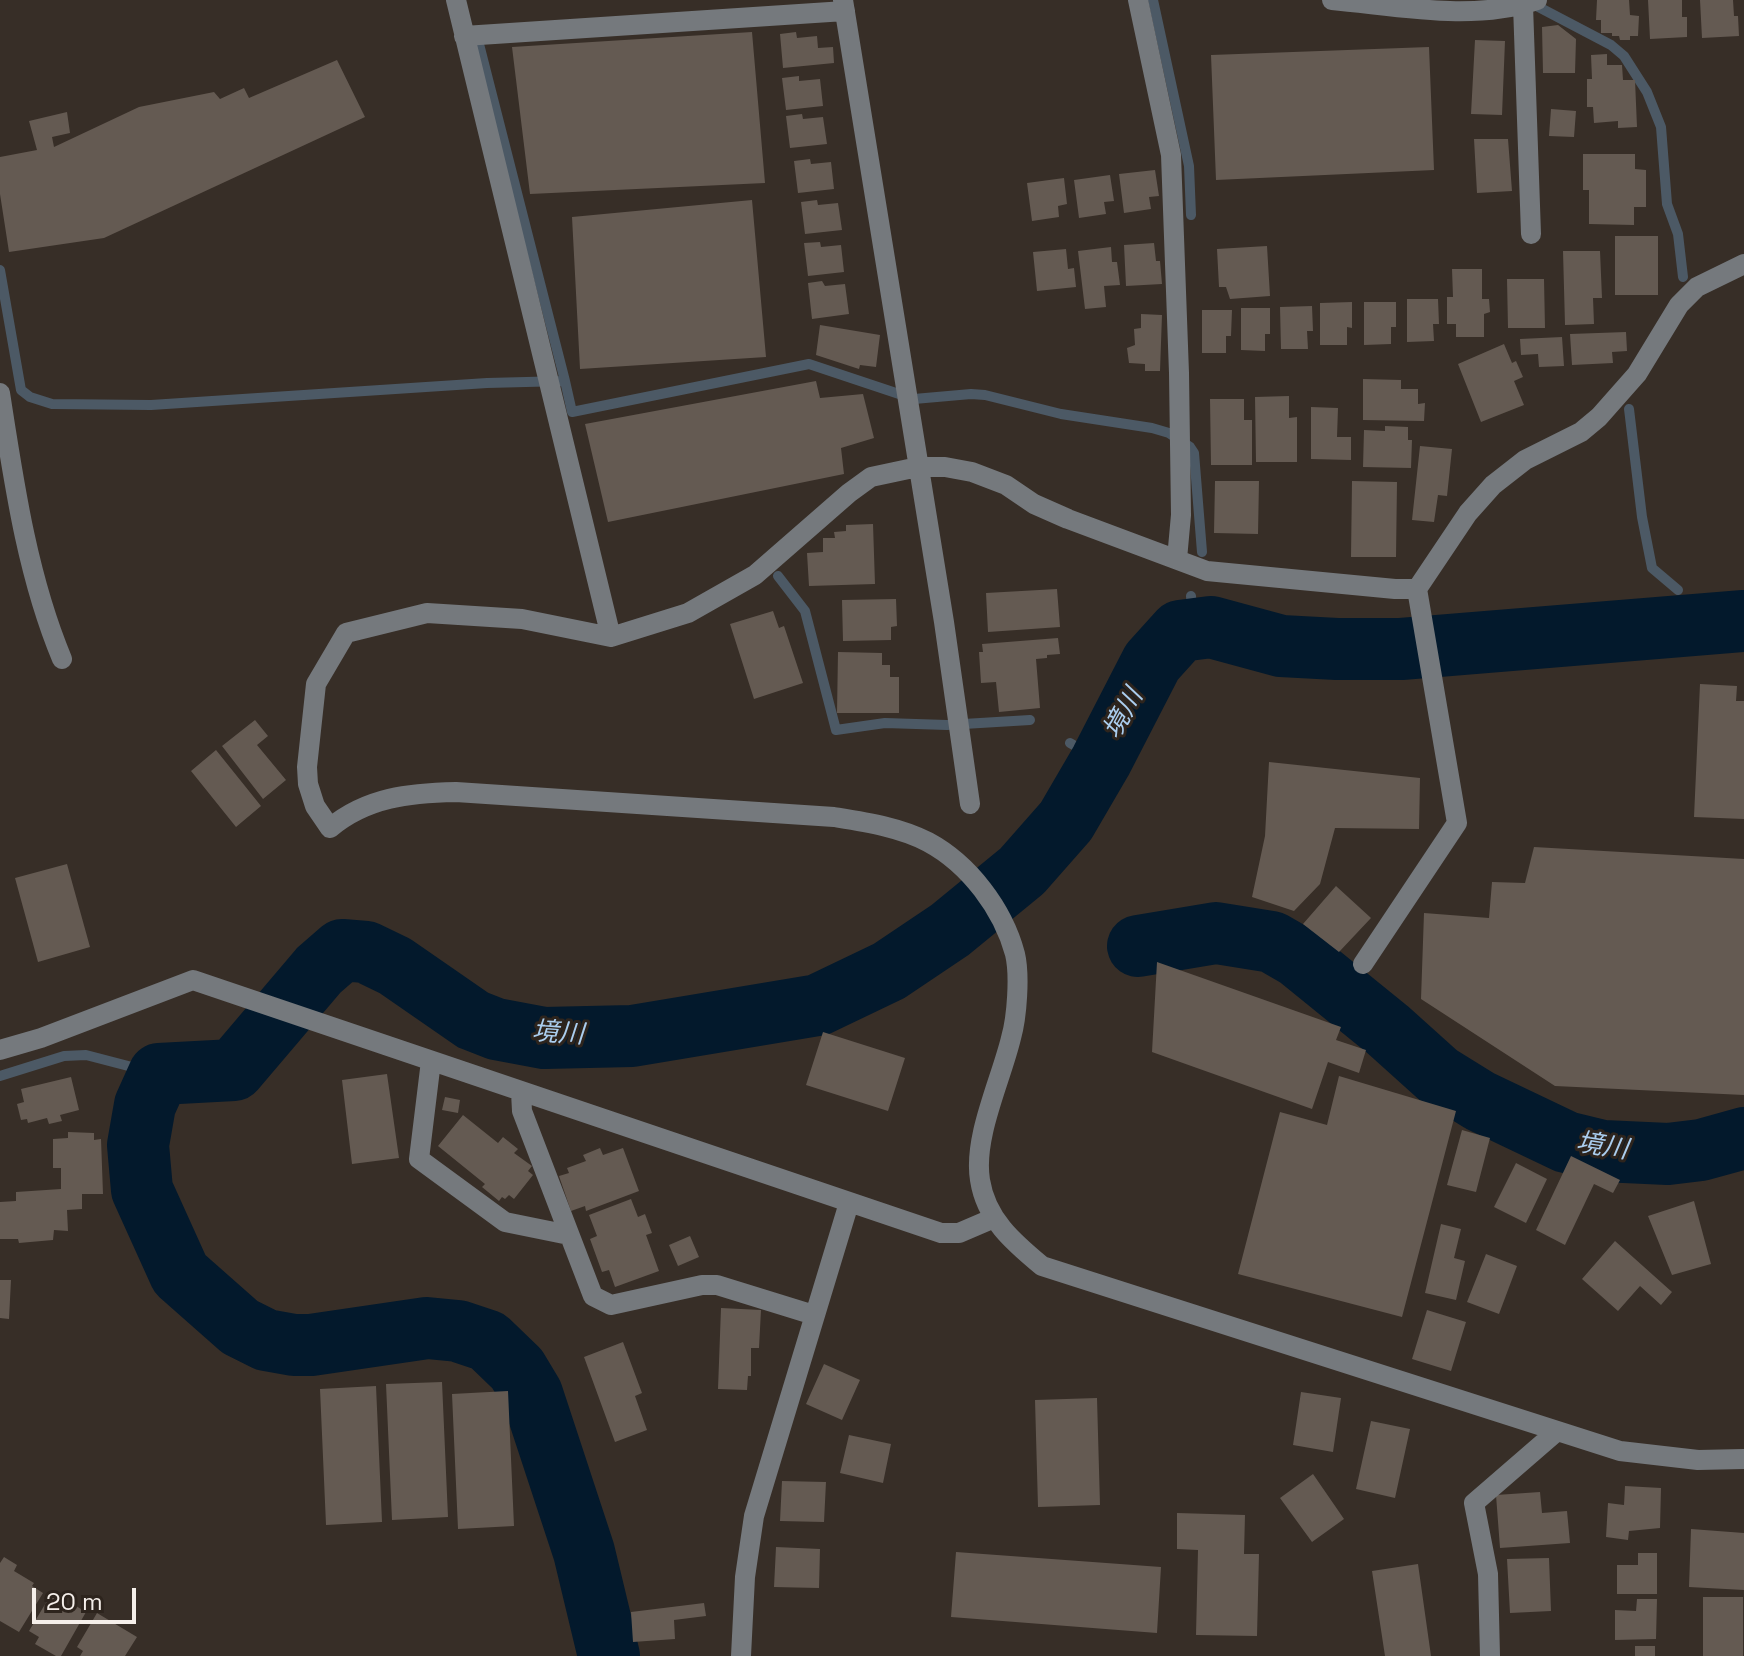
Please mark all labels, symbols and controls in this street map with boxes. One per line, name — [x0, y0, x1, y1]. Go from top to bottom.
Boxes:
water label: 境川 — [1098, 684, 1150, 744]
water label: 境川 — [531, 1017, 585, 1051]
water label: 境川 — [1574, 1128, 1630, 1166]
scale bar — [36, 1572, 140, 1622]
text: 20 m — [46, 1586, 103, 1617]

